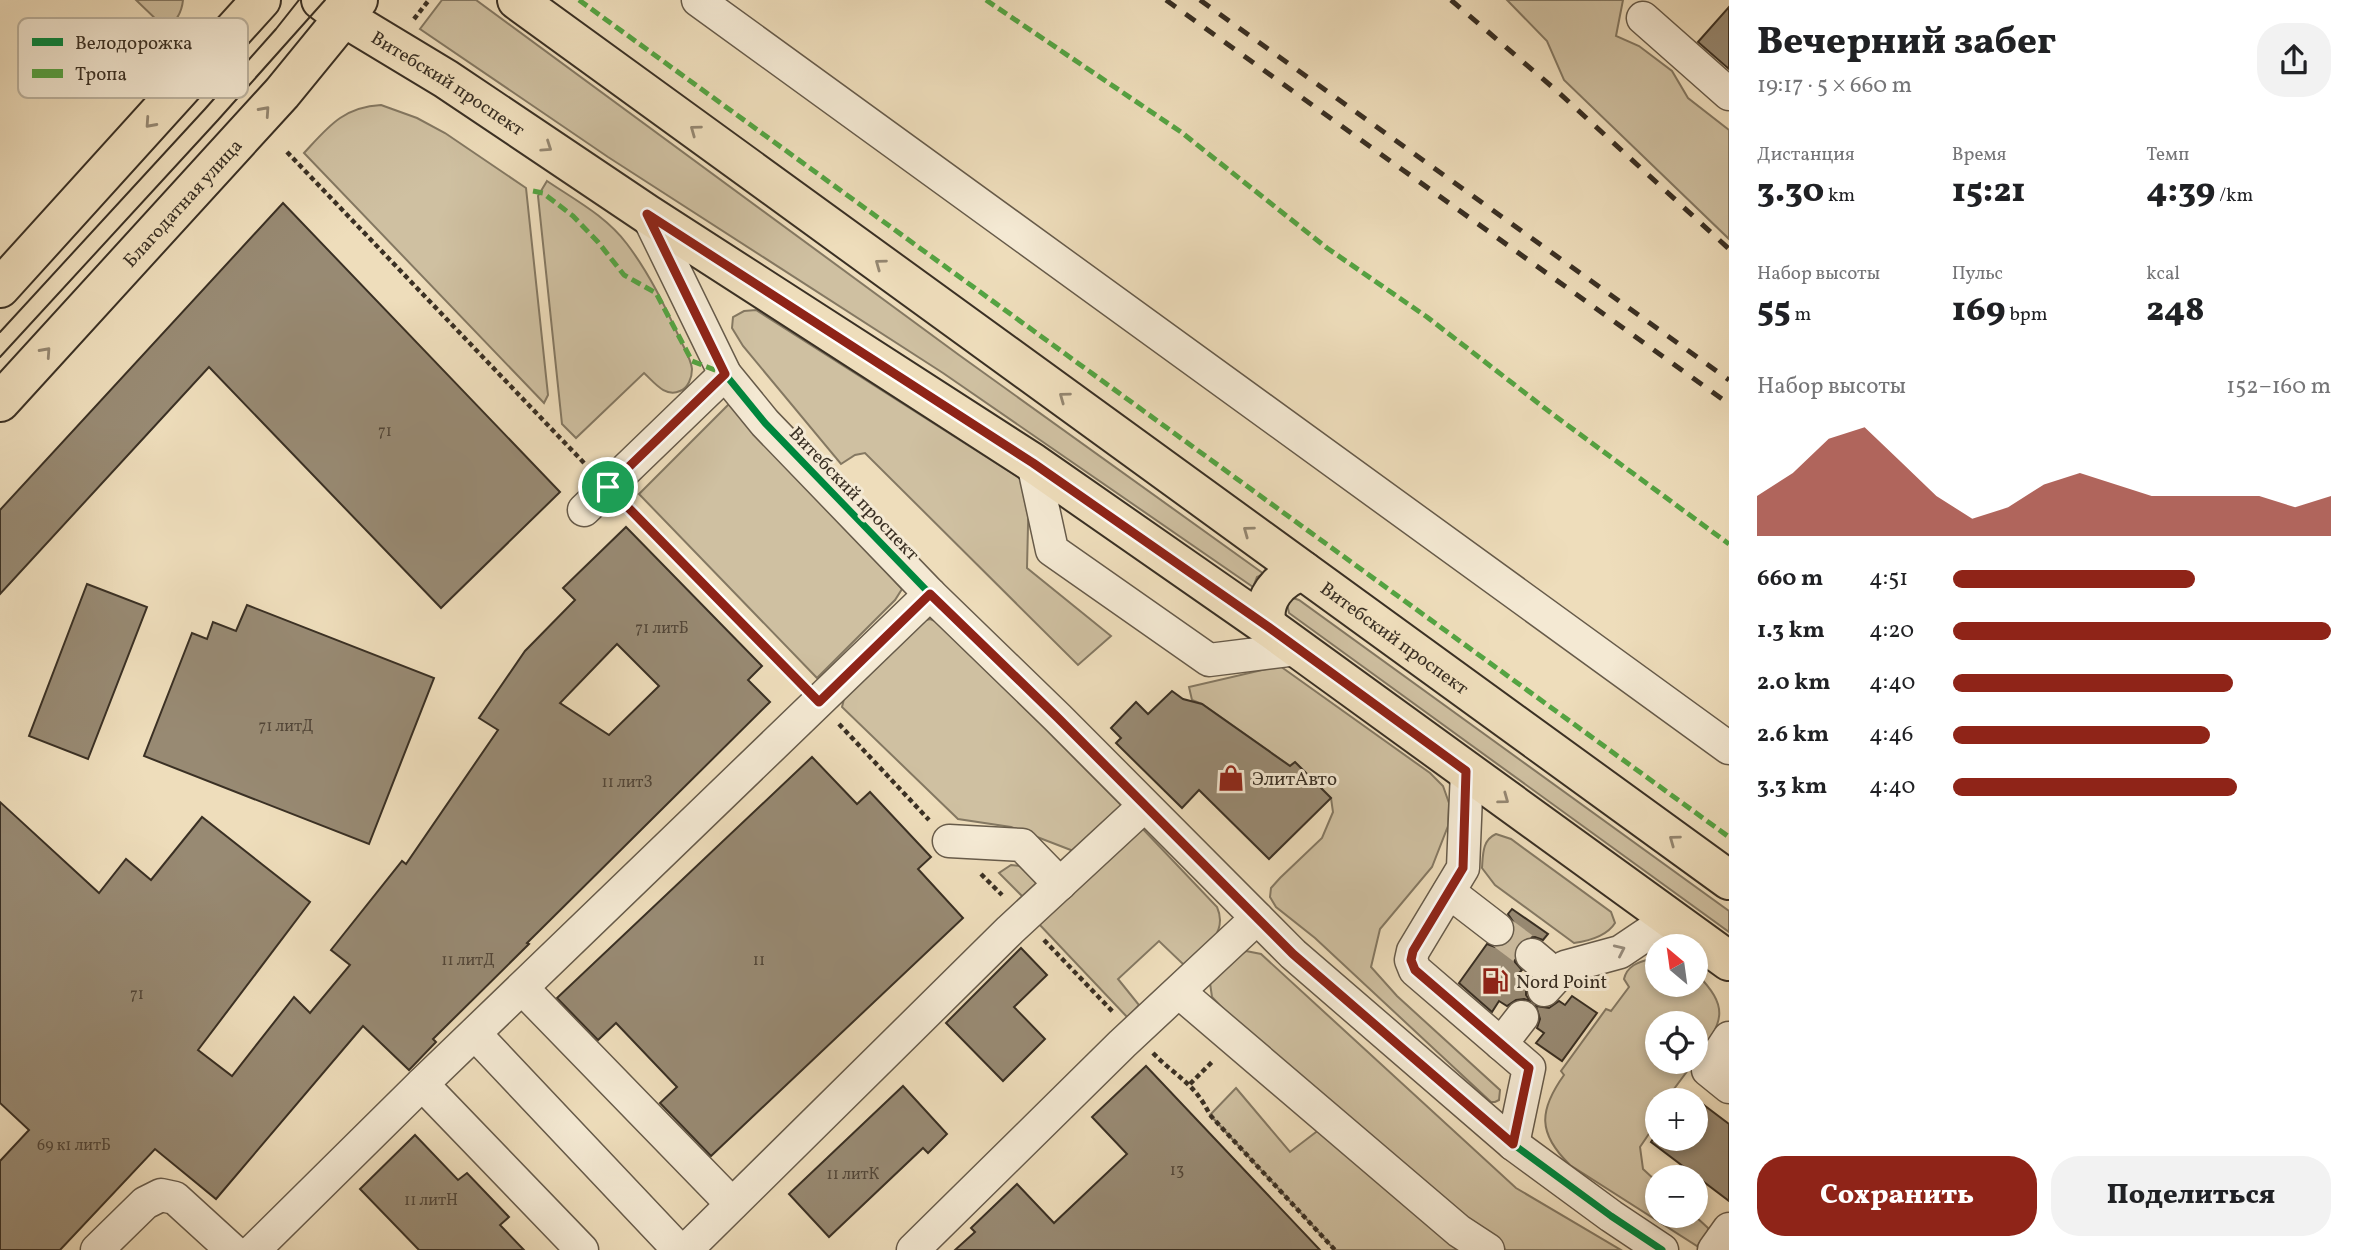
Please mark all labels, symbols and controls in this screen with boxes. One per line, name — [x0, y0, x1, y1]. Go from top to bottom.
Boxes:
text: Вечерний забег — [1757, 17, 2056, 70]
legend — [18, 18, 248, 98]
button: share — [2257, 23, 2331, 97]
street label: Витебский проспект — [366, 26, 530, 143]
text: Велодорожка — [75, 31, 193, 57]
text: Тропа — [75, 62, 127, 88]
text: 19:17 · 5 × 660 m — [1757, 70, 1912, 102]
one-way arrow — [257, 106, 270, 119]
one-way arrow — [146, 115, 158, 128]
one-way arrow — [691, 126, 703, 138]
street label: Благодатная улица — [118, 134, 249, 274]
one-way arrow — [539, 139, 552, 151]
text: Дистанция — [1757, 142, 1855, 168]
text: Время — [1952, 142, 2006, 168]
text: Темп — [2146, 142, 2189, 168]
text: 3.30 — [1757, 168, 1824, 216]
text: 15:21 — [1952, 168, 2026, 216]
text: 4:39 — [2146, 168, 2215, 216]
text: km — [1824, 183, 1855, 209]
text: /km — [2215, 183, 2253, 209]
one-way arrow — [875, 259, 887, 272]
text: Набор высоты — [1757, 261, 1880, 287]
text: Пульс — [1952, 261, 2003, 287]
text: kcal — [2146, 261, 2180, 287]
text: 55 — [1757, 287, 1791, 335]
text: 169 — [1952, 287, 2006, 335]
text: 248 — [2146, 287, 2205, 335]
text: m — [1791, 302, 1811, 328]
text: bpm — [2006, 302, 2048, 328]
one-way arrow — [38, 347, 50, 360]
text: Набор высоты — [1757, 371, 1906, 403]
text: 152–160 m — [2226, 371, 2331, 403]
one-way arrow — [1059, 393, 1072, 405]
house number: 71 — [378, 421, 392, 443]
street label: Витебский проспект — [782, 421, 925, 568]
pin — [578, 457, 638, 517]
icon: arrive — [589, 468, 627, 506]
one-way arrow — [1243, 526, 1256, 539]
text: 660 m — [1757, 563, 1823, 595]
text: 4:51 — [1869, 563, 1908, 595]
street label: Витебский проспект — [1314, 576, 1474, 702]
text: 1.3 km — [1757, 615, 1825, 647]
text: 4:20 — [1869, 615, 1914, 647]
house number: 71 литБ — [635, 618, 689, 640]
text: 2.0 km — [1757, 667, 1830, 699]
text: 4:40 — [1869, 667, 1915, 699]
house number: 71 литД — [258, 716, 314, 738]
text: 2.6 km — [1757, 719, 1829, 751]
text: 4:46 — [1869, 719, 1913, 751]
shop icon: ЭлитАвто — [1216, 763, 1246, 793]
place label: ЭлитАвто — [1252, 767, 1337, 793]
text: 3.3 km — [1757, 771, 1827, 803]
text: 4:40 — [1869, 771, 1915, 803]
house number: 11 литЗ — [601, 772, 653, 794]
one-way arrow — [1496, 790, 1509, 803]
one-way arrow — [1669, 836, 1682, 848]
north arrow — [1645, 934, 1708, 998]
map controls — [1645, 934, 1708, 1228]
one-way arrow — [1613, 944, 1625, 958]
house number: 11 литД — [441, 950, 495, 972]
house number: 11 — [753, 950, 765, 972]
fuel station icon: Nord Point — [1480, 966, 1510, 996]
place label: Nord Point — [1516, 970, 1608, 996]
house number: 71 — [130, 984, 144, 1006]
button: locate — [1645, 1011, 1708, 1074]
button: + — [1645, 1088, 1708, 1151]
house number: 69 к1 литБ — [37, 1135, 111, 1157]
button: Сохранить — [1757, 1156, 2037, 1236]
button: Поделиться — [2051, 1156, 2331, 1236]
house number: 13 — [1170, 1160, 1184, 1182]
house number: 11 литК — [827, 1164, 880, 1186]
button: − — [1645, 1165, 1708, 1228]
house number: 11 литН — [404, 1190, 458, 1212]

